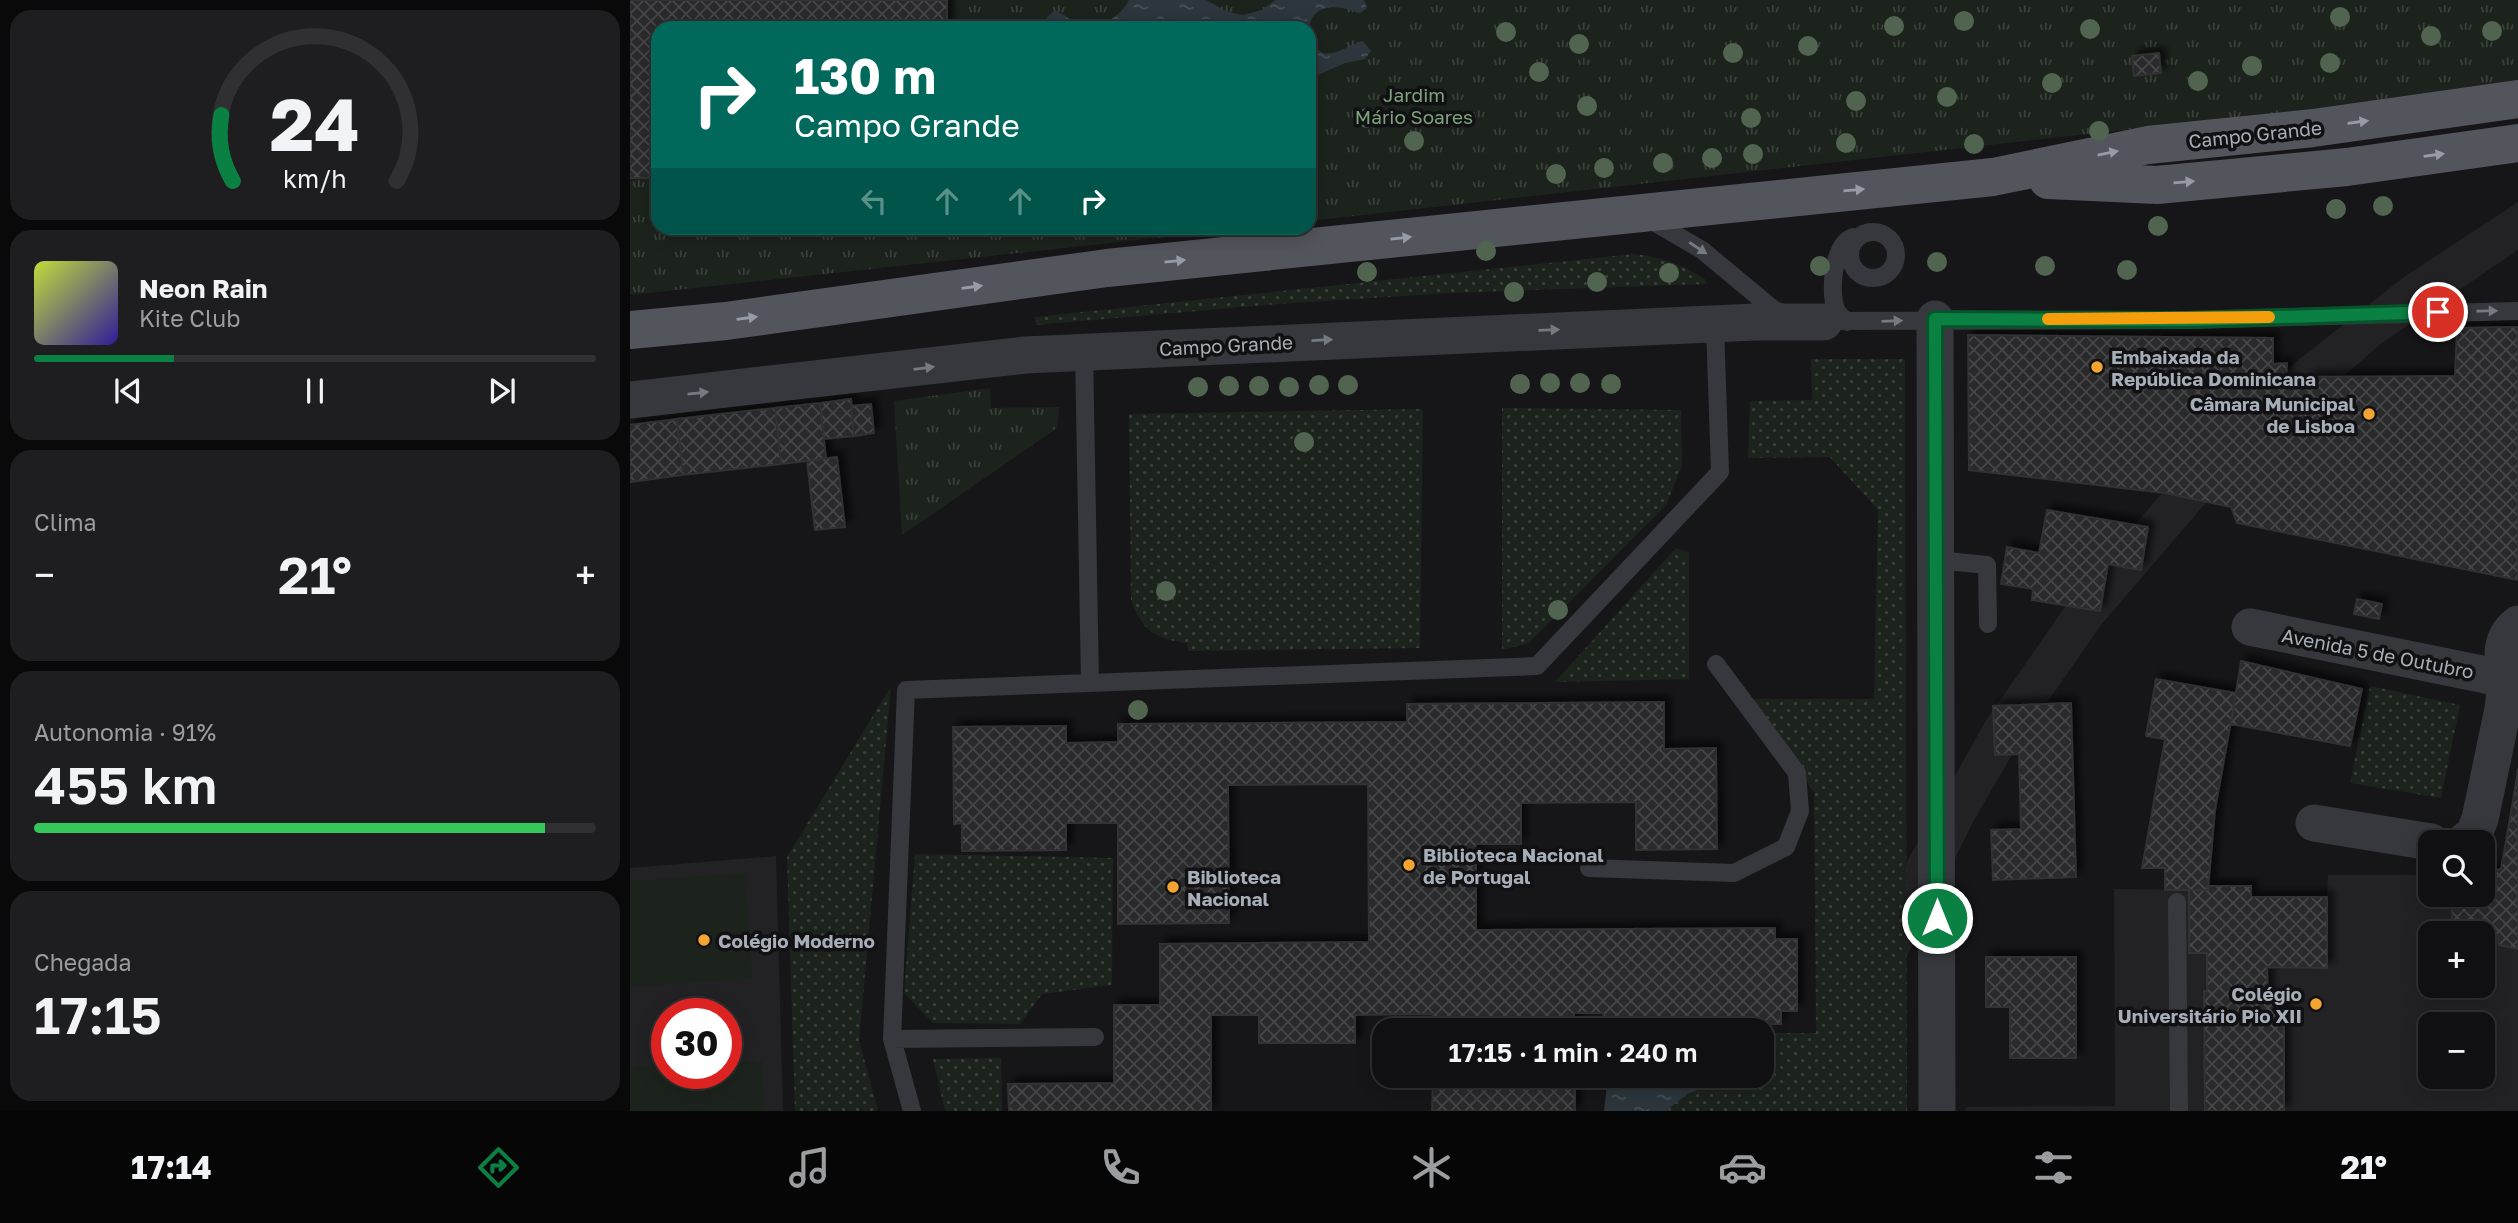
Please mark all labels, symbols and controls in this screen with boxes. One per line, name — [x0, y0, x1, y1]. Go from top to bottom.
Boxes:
text: 130 m — [794, 46, 936, 105]
icon: right — [679, 49, 770, 140]
text: 24 — [270, 80, 360, 167]
park label: Jardim Mário Soares — [1355, 83, 1473, 128]
text: Campo Grande — [794, 106, 1020, 144]
street label: Campo Grande — [2187, 116, 2323, 152]
one-way arrow — [2347, 116, 2369, 127]
one-way arrow — [2097, 148, 2119, 159]
one-way arrow — [2423, 149, 2445, 160]
text: km/h — [283, 163, 347, 194]
one-way arrow — [2173, 177, 2195, 188]
icon: left — [855, 182, 893, 220]
icon: ahead — [928, 182, 966, 220]
icon: ahead — [1001, 182, 1039, 220]
icon: right — [1074, 182, 1112, 220]
one-way arrow — [1843, 185, 1865, 196]
one-way arrow — [1390, 232, 1412, 243]
one-way arrow — [1688, 242, 1708, 255]
one-way arrow — [1164, 255, 1186, 266]
text: Neon Rain — [139, 273, 268, 304]
one-way arrow — [961, 281, 983, 292]
pin — [2408, 282, 2468, 342]
icon: arrive — [2419, 293, 2457, 331]
text: Kite Club — [139, 304, 240, 332]
one-way arrow — [2476, 306, 2498, 317]
one-way arrow — [736, 313, 758, 324]
one-way arrow — [1881, 315, 1903, 326]
one-way arrow — [1538, 325, 1560, 336]
street label: Campo Grande — [1158, 330, 1294, 360]
one-way arrow — [1311, 335, 1333, 346]
place label: Embaixada da República Dominicana — [2111, 345, 2316, 390]
marker: Embaixada da República Dominicana — [2089, 359, 2105, 375]
one-way arrow — [913, 362, 935, 373]
icon: previous — [109, 372, 147, 410]
icon: pause — [296, 372, 334, 410]
icon: next — [483, 372, 521, 410]
one-way arrow — [687, 387, 709, 398]
place label: Câmara Municipal de Lisboa — [2190, 392, 2355, 437]
marker: Câmara Municipal de Lisboa — [2361, 406, 2377, 422]
text: Clima — [34, 508, 97, 536]
text: 21° — [278, 543, 352, 605]
text: − — [34, 552, 55, 597]
text: + — [575, 552, 596, 597]
street label: Avenida 5 de Outubro — [2280, 623, 2476, 683]
text: Autonomia · 91% — [34, 718, 216, 746]
text: 455 km — [34, 753, 217, 815]
map controls — [2418, 830, 2495, 1089]
button: search — [2418, 830, 2495, 907]
place label: Biblioteca Nacional de Portugal — [1423, 843, 1604, 888]
marker: Biblioteca Nacional de Portugal — [1401, 857, 1417, 873]
place label: Biblioteca Nacional — [1187, 865, 1281, 910]
marker: Biblioteca Nacional — [1165, 879, 1181, 895]
position arrow — [1900, 881, 1974, 955]
button: + — [2418, 921, 2495, 998]
place label: Colégio Moderno — [718, 929, 875, 952]
marker: Colégio Moderno — [696, 932, 712, 948]
text: Chegada — [34, 948, 131, 976]
place label: Colégio Universitário Pio XII — [2118, 982, 2302, 1027]
text: 17:15 — [34, 983, 162, 1045]
marker: Colégio Universitário Pio XII — [2308, 996, 2324, 1012]
speed limit sign: 30 — [651, 998, 742, 1089]
button: − — [2418, 1012, 2495, 1089]
text: 17:15 · 1 min · 240 m — [1449, 1037, 1697, 1068]
icon: directions — [474, 1143, 523, 1192]
icon: music — [785, 1143, 834, 1192]
icon: phone — [1096, 1143, 1145, 1192]
icon: climate — [1407, 1143, 1456, 1192]
icon: car — [1718, 1143, 1767, 1192]
icon: filters — [2029, 1143, 2078, 1192]
text: 17:14 — [131, 1148, 212, 1186]
text: 21° — [2341, 1148, 2387, 1186]

